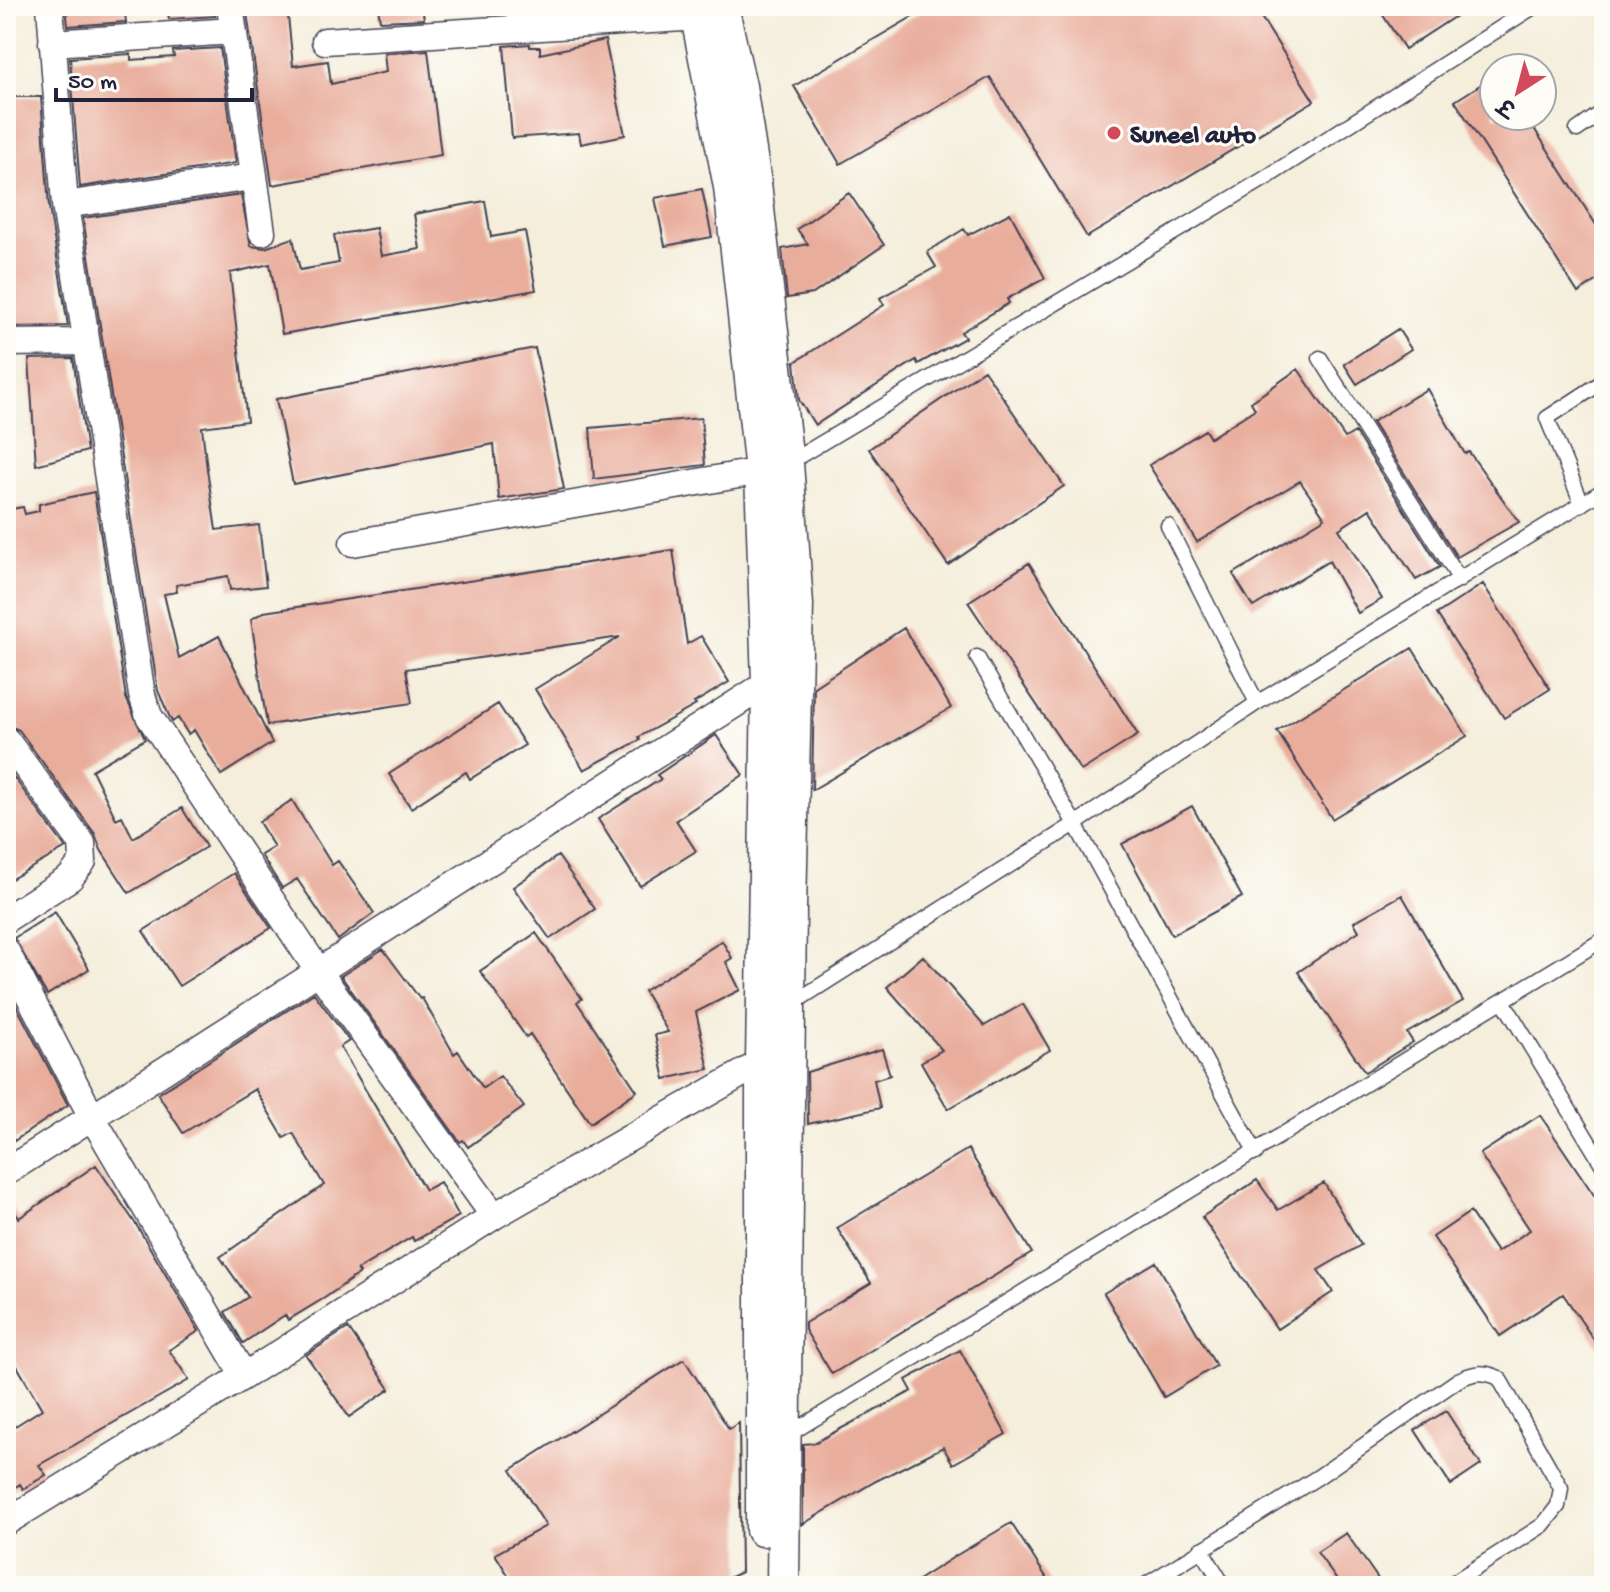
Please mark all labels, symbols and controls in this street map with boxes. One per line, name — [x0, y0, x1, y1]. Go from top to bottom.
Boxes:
scale bar — [56, 52, 252, 102]
north arrow — [1478, 52, 1558, 132]
text: 50 m — [68, 69, 117, 98]
text: उ — [1493, 89, 1524, 121]
place label: Suneel auto — [1130, 122, 1257, 153]
marker: Suneel auto — [1105, 124, 1123, 142]

